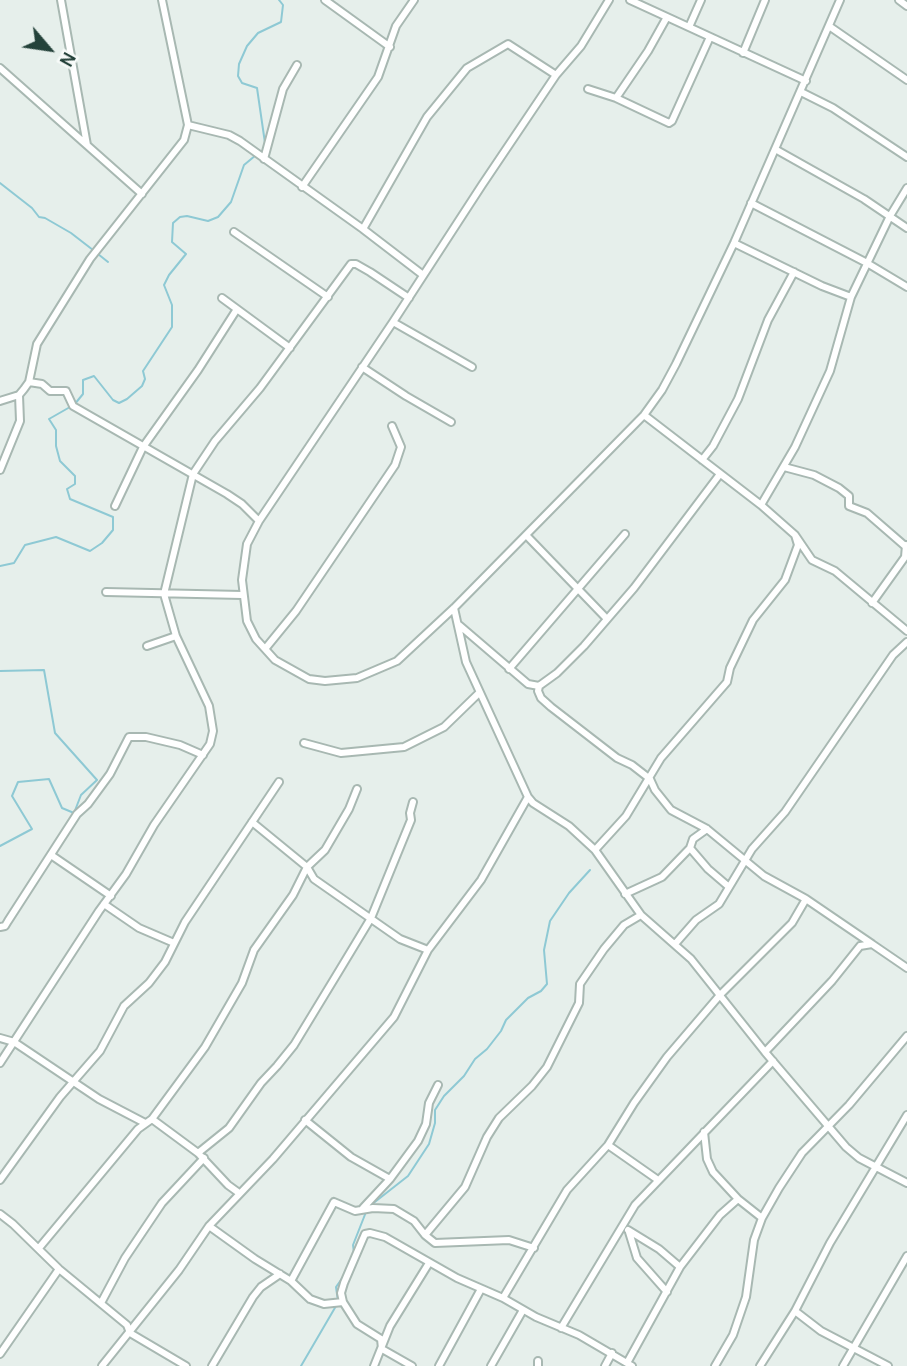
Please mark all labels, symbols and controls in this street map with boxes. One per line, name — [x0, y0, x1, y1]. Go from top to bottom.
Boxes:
north arrow — [14, 14, 84, 84]
text: N — [54, 48, 80, 70]

